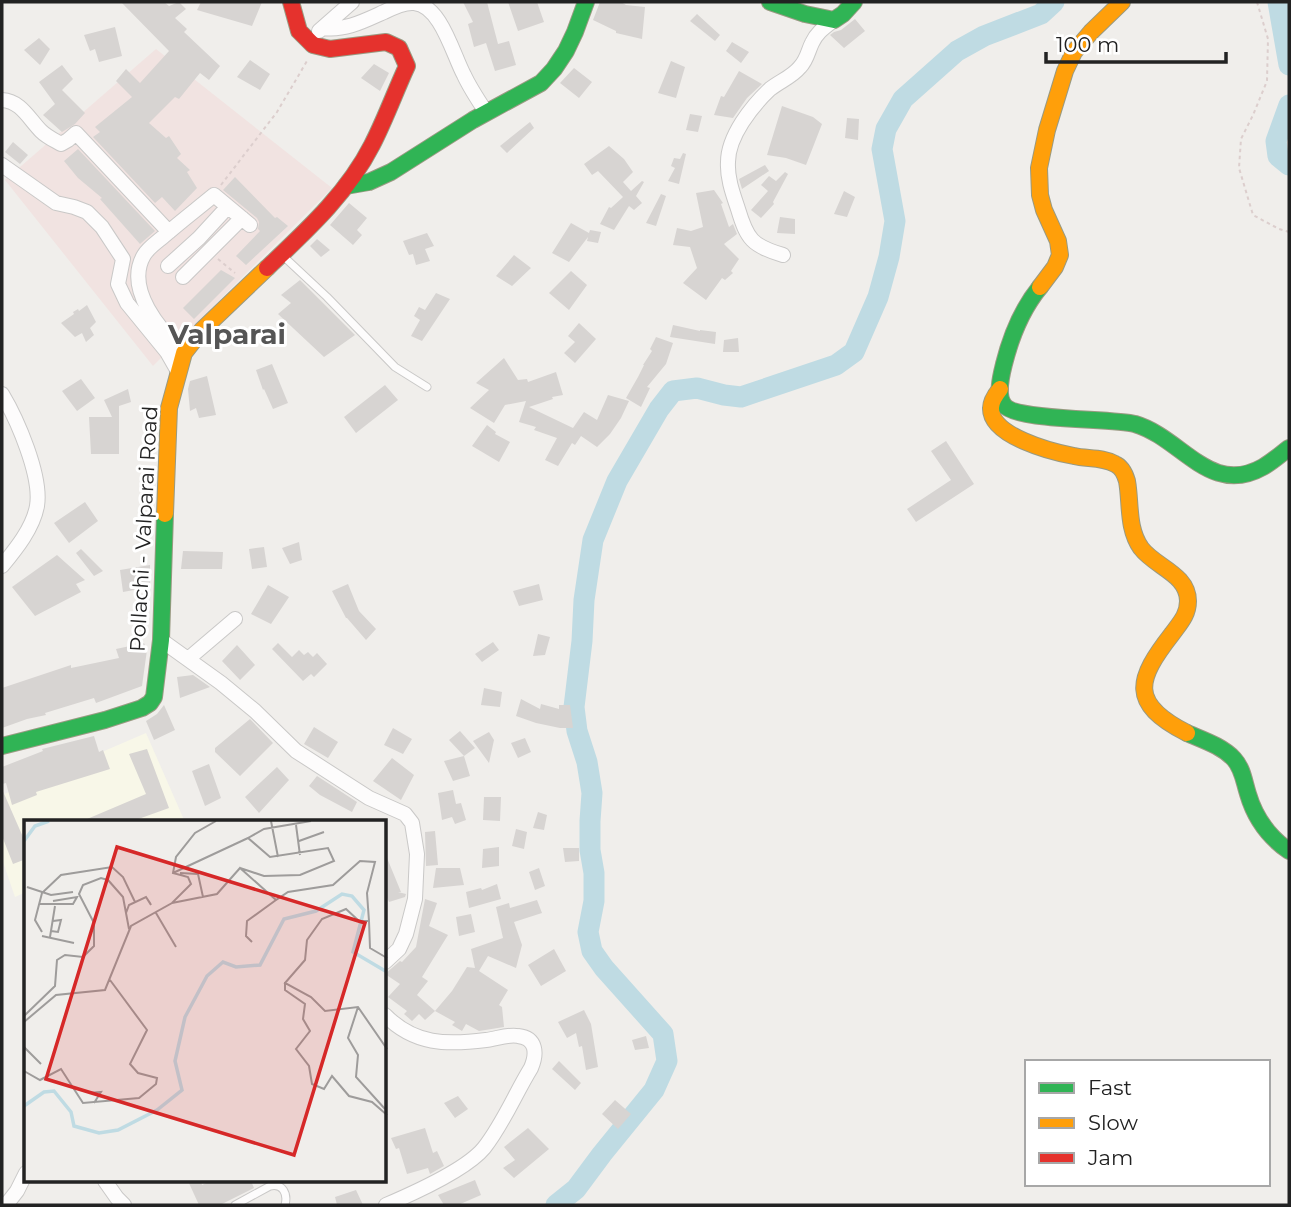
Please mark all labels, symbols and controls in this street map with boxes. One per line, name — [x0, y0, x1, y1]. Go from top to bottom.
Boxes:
scale bar — [1046, 21, 1226, 65]
text: 100 m — [1056, 32, 1119, 57]
district label: Valparai — [167, 317, 286, 351]
street label: Pollachi - Valparai Road — [125, 405, 162, 653]
inset map — [24, 820, 387, 1182]
legend — [1025, 1060, 1270, 1186]
text: Fast — [1088, 1075, 1132, 1100]
text: Slow — [1088, 1110, 1138, 1135]
text: Jam — [1087, 1145, 1133, 1170]

